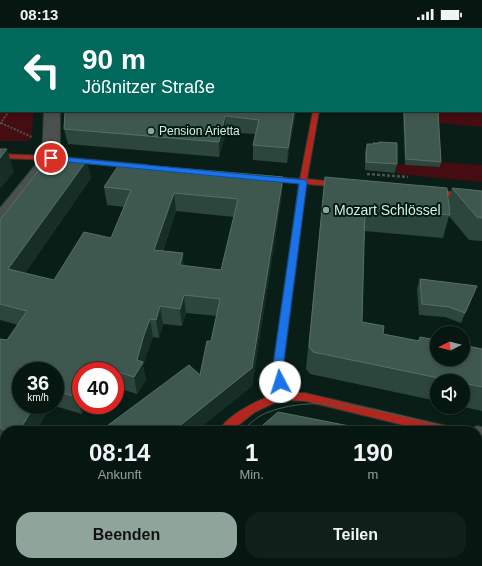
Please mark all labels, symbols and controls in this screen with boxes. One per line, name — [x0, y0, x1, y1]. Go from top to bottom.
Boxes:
text: 08:13 — [20, 6, 58, 23]
icon: left — [16, 44, 68, 96]
text: 90 m — [82, 44, 146, 75]
text: Jößnitzer Straße — [82, 77, 215, 97]
place label: Pension Arietta — [159, 124, 240, 138]
marker: Pension Arietta — [146, 126, 156, 136]
pin — [34, 141, 68, 175]
icon: arrive — [40, 147, 62, 169]
place label: Mozart Schlössel — [334, 202, 441, 218]
marker: Mozart Schlössel — [321, 205, 331, 215]
north arrow — [430, 326, 470, 366]
map controls — [430, 326, 470, 414]
position arrow — [259, 361, 301, 403]
speed limit sign: 40 — [72, 362, 124, 414]
text: 36 — [27, 372, 49, 394]
button: sound — [430, 374, 470, 414]
text: km/h — [27, 392, 49, 403]
text: 08:14 — [89, 439, 150, 466]
text: 1 — [245, 439, 258, 466]
text: 190 — [353, 439, 393, 466]
text: Ankunft — [98, 467, 142, 482]
text: Min. — [239, 467, 264, 482]
text: m — [368, 467, 378, 482]
button: Beenden — [16, 512, 237, 558]
button: Teilen — [245, 512, 466, 558]

